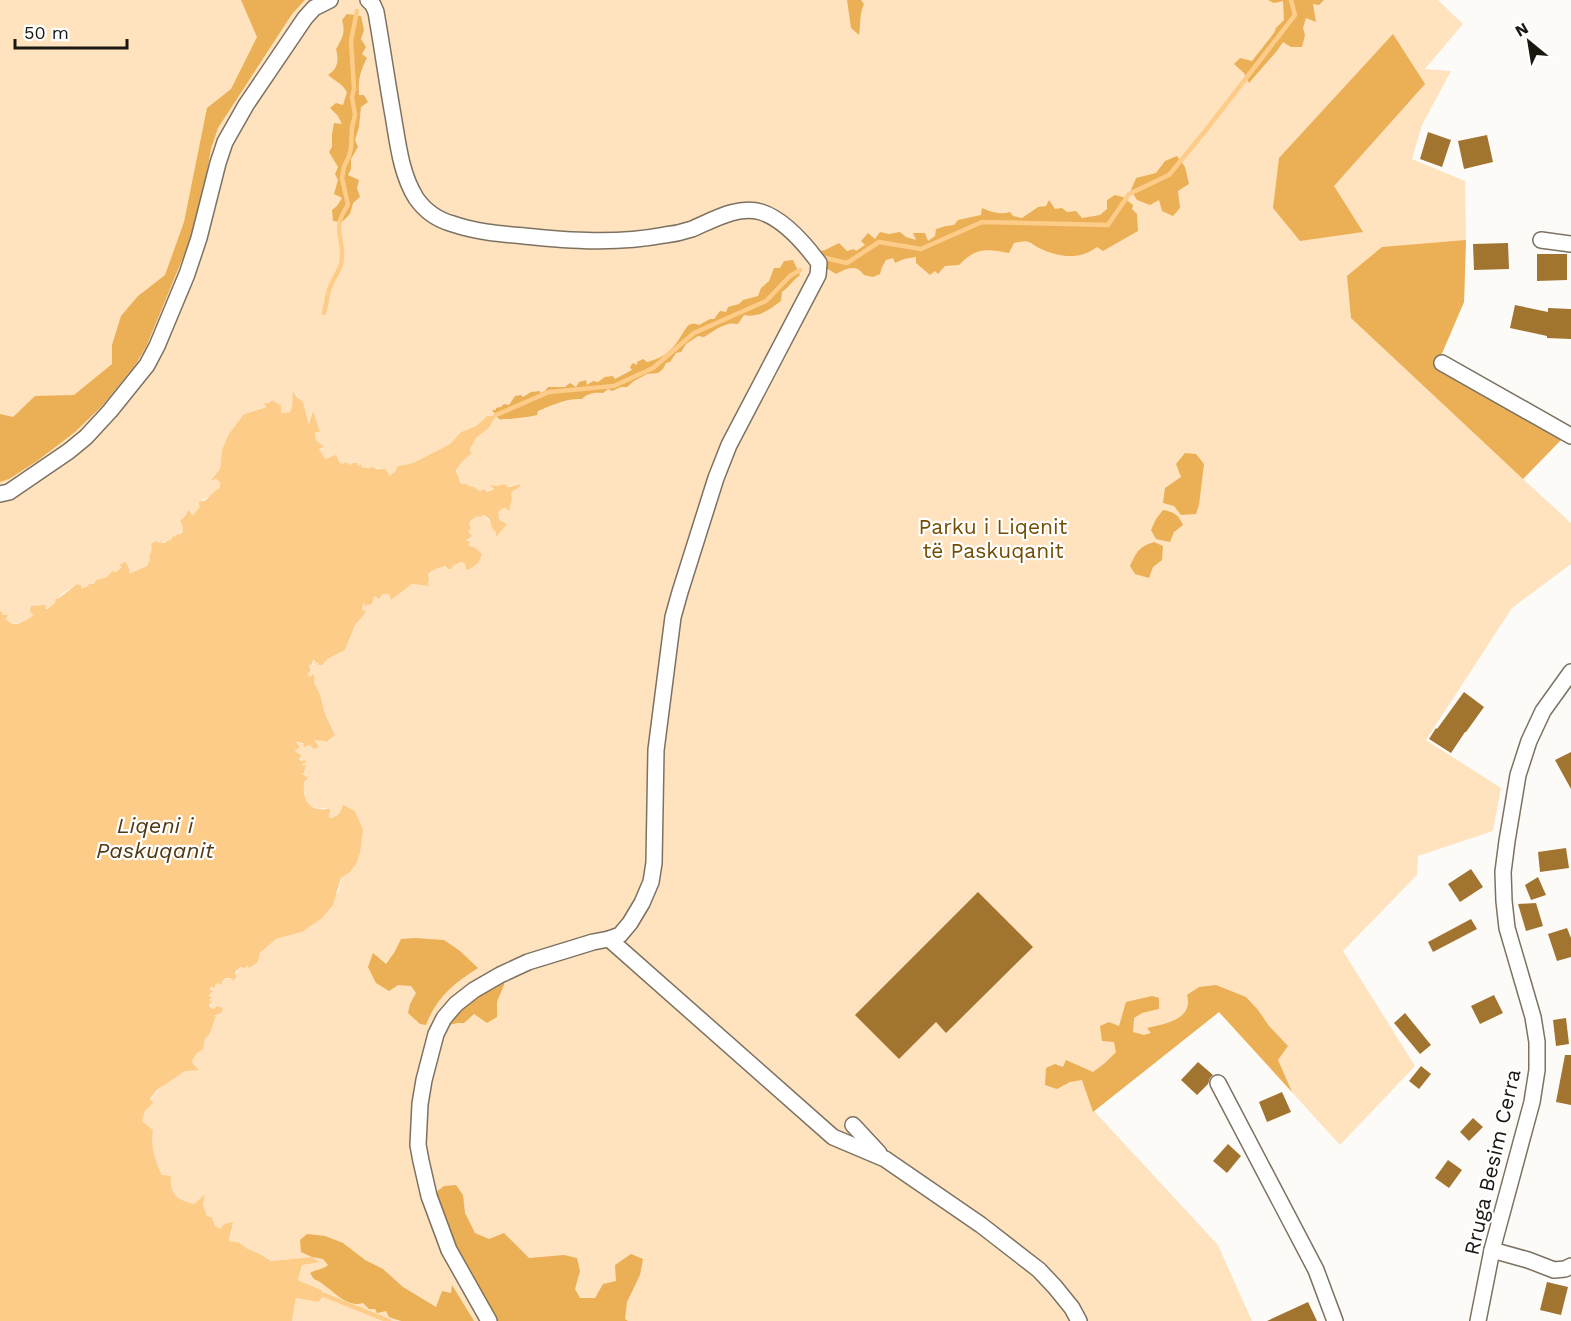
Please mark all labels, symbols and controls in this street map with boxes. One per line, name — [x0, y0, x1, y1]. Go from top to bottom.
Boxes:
scale bar — [15, 12, 128, 50]
north arrow — [1499, 12, 1559, 72]
text: N — [1512, 18, 1532, 41]
text: 50 m — [24, 22, 69, 43]
park label: Parku i Liqenit të Paskuqanit — [919, 514, 1068, 563]
water label: Liqeni i Paskuqanit — [96, 813, 215, 863]
street label: Rruga Besim Cerra — [1458, 1066, 1526, 1257]

